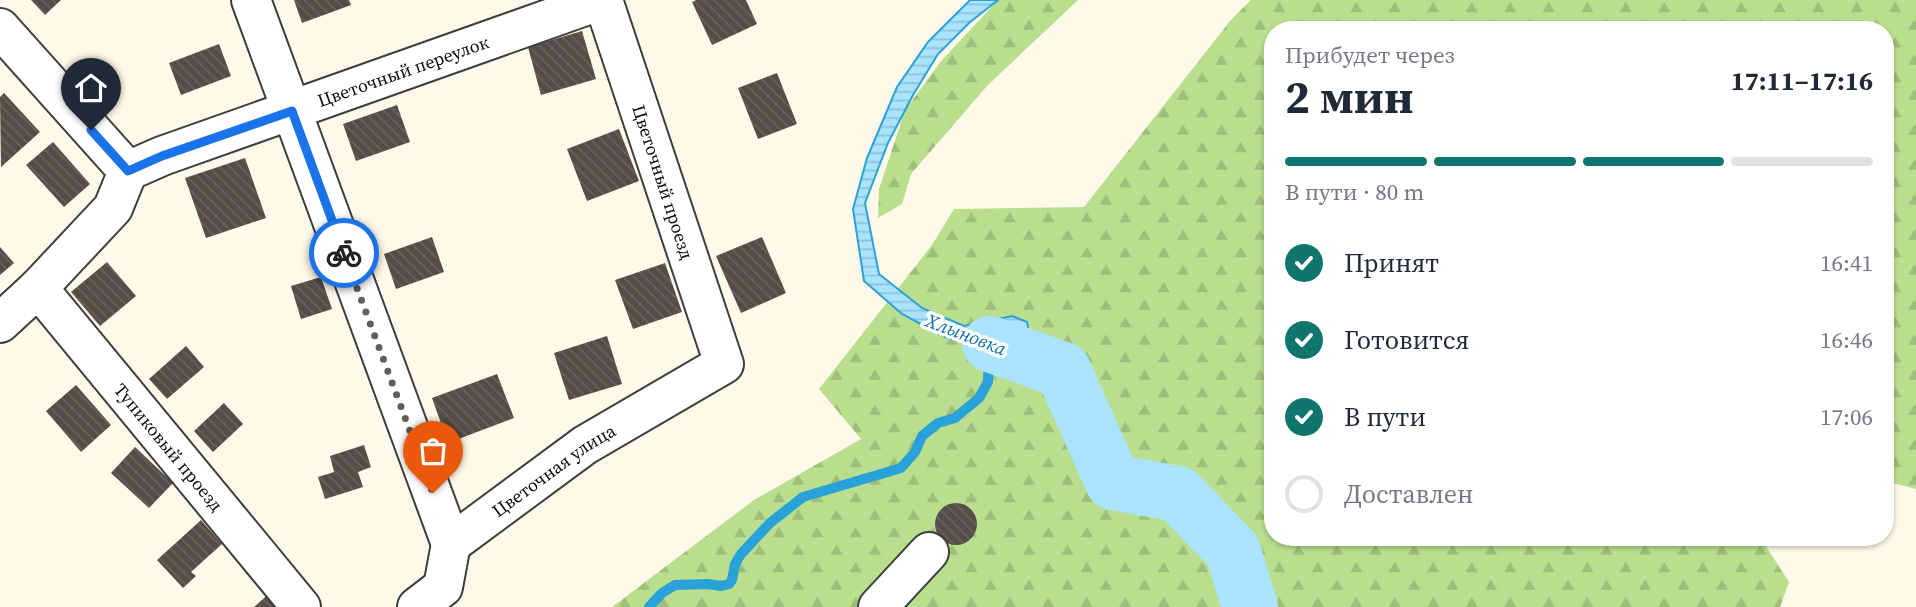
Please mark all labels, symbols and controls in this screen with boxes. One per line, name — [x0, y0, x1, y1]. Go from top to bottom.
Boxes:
street label: Цветочный переулок — [314, 29, 492, 112]
text: Прибудет через — [1285, 39, 1455, 71]
pin — [61, 58, 121, 130]
text: 17:11–17:16 — [1731, 63, 1873, 99]
text: 2 мин — [1285, 65, 1414, 128]
icon: home — [72, 69, 110, 107]
street label: Цветочный проезд — [626, 102, 700, 262]
text: В пути · 80 m — [1285, 176, 1424, 208]
courier — [309, 218, 379, 288]
icon: bike — [325, 234, 363, 272]
icon: check — [1285, 244, 1323, 282]
text: Принят — [1344, 245, 1439, 281]
text: 16:41 — [1820, 247, 1873, 279]
water label: Хлыновка — [921, 306, 1010, 361]
icon: check — [1285, 321, 1323, 359]
text: Готовится — [1344, 322, 1469, 358]
text: 16:46 — [1820, 324, 1873, 356]
street label: Тупиковый проезд — [109, 378, 229, 516]
icon: check — [1285, 398, 1323, 436]
text: В пути — [1344, 399, 1426, 435]
text: 17:06 — [1820, 401, 1873, 433]
street label: Цветочная улица — [486, 417, 621, 522]
pin — [403, 421, 463, 493]
icon: bag — [414, 432, 452, 470]
text: Доставлен — [1344, 476, 1473, 512]

